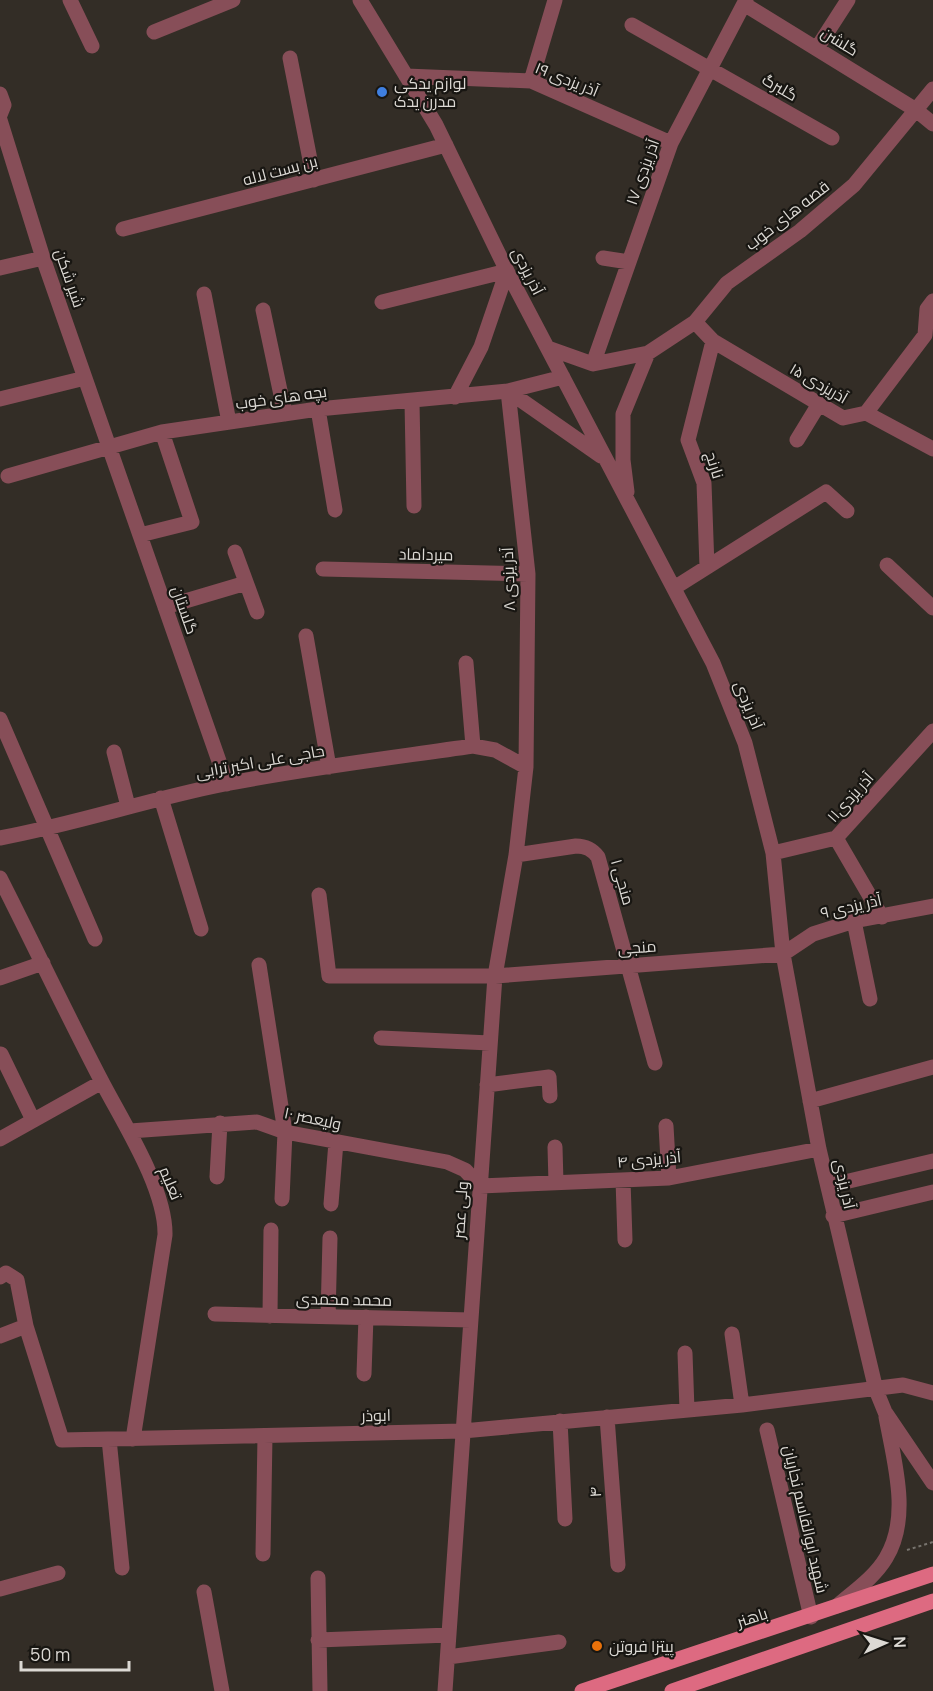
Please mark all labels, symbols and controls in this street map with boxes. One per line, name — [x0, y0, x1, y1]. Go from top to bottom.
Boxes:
street label: گلشن — [817, 21, 863, 61]
street label: آذر یزدی ۱۹ — [532, 56, 603, 102]
street label: گلبرگ — [758, 68, 802, 106]
place label: لوازم یدکی مدرن یدک — [394, 72, 466, 112]
marker: لوازم یدکی مدرن یدک — [375, 85, 389, 99]
street label: آذر یزدی ۱۷ — [620, 135, 664, 208]
street label: بن بست لاله — [240, 149, 320, 191]
street label: قصه های خوب — [740, 175, 834, 255]
street label: آذر یزدی — [507, 243, 550, 299]
street label: شیر شکن — [50, 246, 90, 310]
street label: ۱۵ آذریزدی — [786, 357, 853, 409]
street label: بچه های خوب — [234, 380, 328, 415]
street label: نارنج — [699, 449, 730, 482]
street label: میرداماد — [399, 543, 453, 565]
street label: ۸ آذر یزدی — [496, 546, 520, 611]
street label: گلستان — [167, 583, 203, 637]
street label: آذر یزدی — [729, 677, 769, 733]
street label: حاجی علی اکبر ترابی — [194, 739, 326, 783]
street label: آذر یزدی۱۱ — [822, 767, 879, 827]
street label: منجی ۱ — [606, 856, 640, 908]
street label: آذر یزدی ۹ — [818, 888, 884, 924]
street label: منجی — [617, 935, 657, 959]
street label: ۱۰ ولیعصر — [282, 1101, 344, 1135]
street label: ۴ آذر یزدی — [616, 1145, 683, 1173]
street label: آذر یزدی — [829, 1157, 861, 1212]
street label: تعلیم — [153, 1163, 188, 1204]
street label: ولی عصر — [447, 1180, 473, 1241]
street label: محمد محمدی — [296, 1287, 392, 1311]
street label: ابوذر — [360, 1404, 391, 1426]
street label: شهید ابوالقاسم نجاریان — [777, 1443, 834, 1595]
street label: ۴ — [584, 1486, 606, 1498]
street label: باهنر — [733, 1602, 770, 1633]
north arrow — [855, 1613, 915, 1673]
scale bar — [21, 1634, 129, 1672]
place label: پیتزا فروتن — [609, 1635, 674, 1658]
text: N — [889, 1636, 911, 1649]
marker: پیتزا فروتن — [590, 1639, 604, 1653]
text: 50 m — [30, 1642, 70, 1666]

